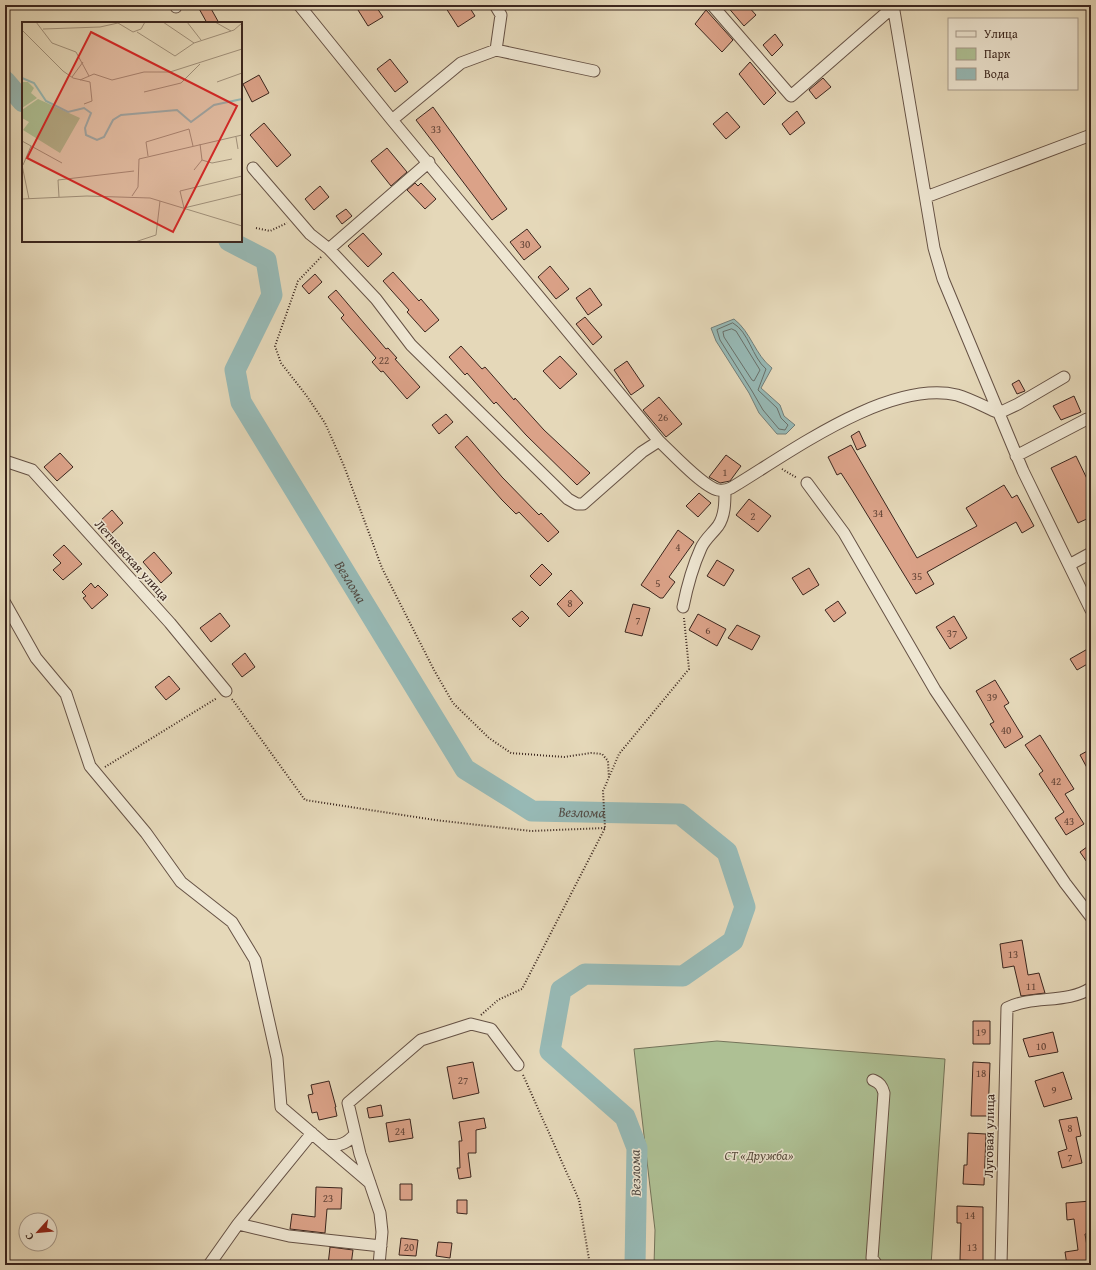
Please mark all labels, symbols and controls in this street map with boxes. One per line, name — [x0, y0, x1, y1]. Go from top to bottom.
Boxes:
legend — [948, 18, 1078, 90]
inset map — [22, 22, 242, 242]
text: Улица — [984, 25, 1018, 42]
text: Парк — [984, 45, 1011, 62]
text: Вода — [984, 65, 1009, 82]
house number: 33 — [431, 121, 441, 137]
house number: 30 — [520, 236, 530, 252]
house number: 22 — [379, 352, 389, 368]
house number: 26 — [658, 409, 668, 425]
house number: 1 — [722, 464, 728, 480]
house number: 34 — [873, 505, 883, 521]
house number: 2 — [750, 508, 756, 524]
street label: Летневская улица — [90, 515, 174, 606]
house number: 4 — [675, 539, 681, 555]
water label: Везлома — [330, 556, 372, 608]
house number: 35 — [912, 568, 922, 584]
house number: 5 — [655, 575, 661, 591]
house number: 8 — [567, 595, 573, 611]
house number: 7 — [635, 612, 641, 628]
house number: 6 — [705, 622, 711, 638]
house number: 37 — [947, 625, 957, 641]
house number: 39 — [987, 689, 997, 705]
house number: 40 — [1001, 722, 1011, 738]
house number: 42 — [1051, 773, 1061, 789]
water label: Везлома — [557, 802, 606, 822]
house number: 43 — [1064, 813, 1074, 829]
house number: 13 — [1008, 946, 1018, 962]
house number: 11 — [1026, 978, 1036, 994]
house number: 19 — [976, 1024, 986, 1040]
house number: 10 — [1036, 1038, 1046, 1054]
house number: 18 — [976, 1065, 986, 1081]
house number: 27 — [458, 1072, 468, 1088]
house number: 9 — [1051, 1082, 1057, 1098]
street label: Луговая улица — [979, 1093, 999, 1178]
house number: 8 — [1067, 1120, 1073, 1136]
house number: 24 — [395, 1123, 405, 1139]
park label: СТ «Дружба» — [724, 1146, 794, 1165]
water label: Везлома — [625, 1149, 645, 1198]
house number: 7 — [1067, 1149, 1073, 1165]
house number: 23 — [323, 1190, 333, 1206]
house number: 14 — [965, 1207, 975, 1223]
north arrow — [18, 1212, 58, 1252]
text: С — [21, 1230, 38, 1243]
house number: 20 — [404, 1239, 414, 1255]
house number: 13 — [967, 1239, 977, 1255]

